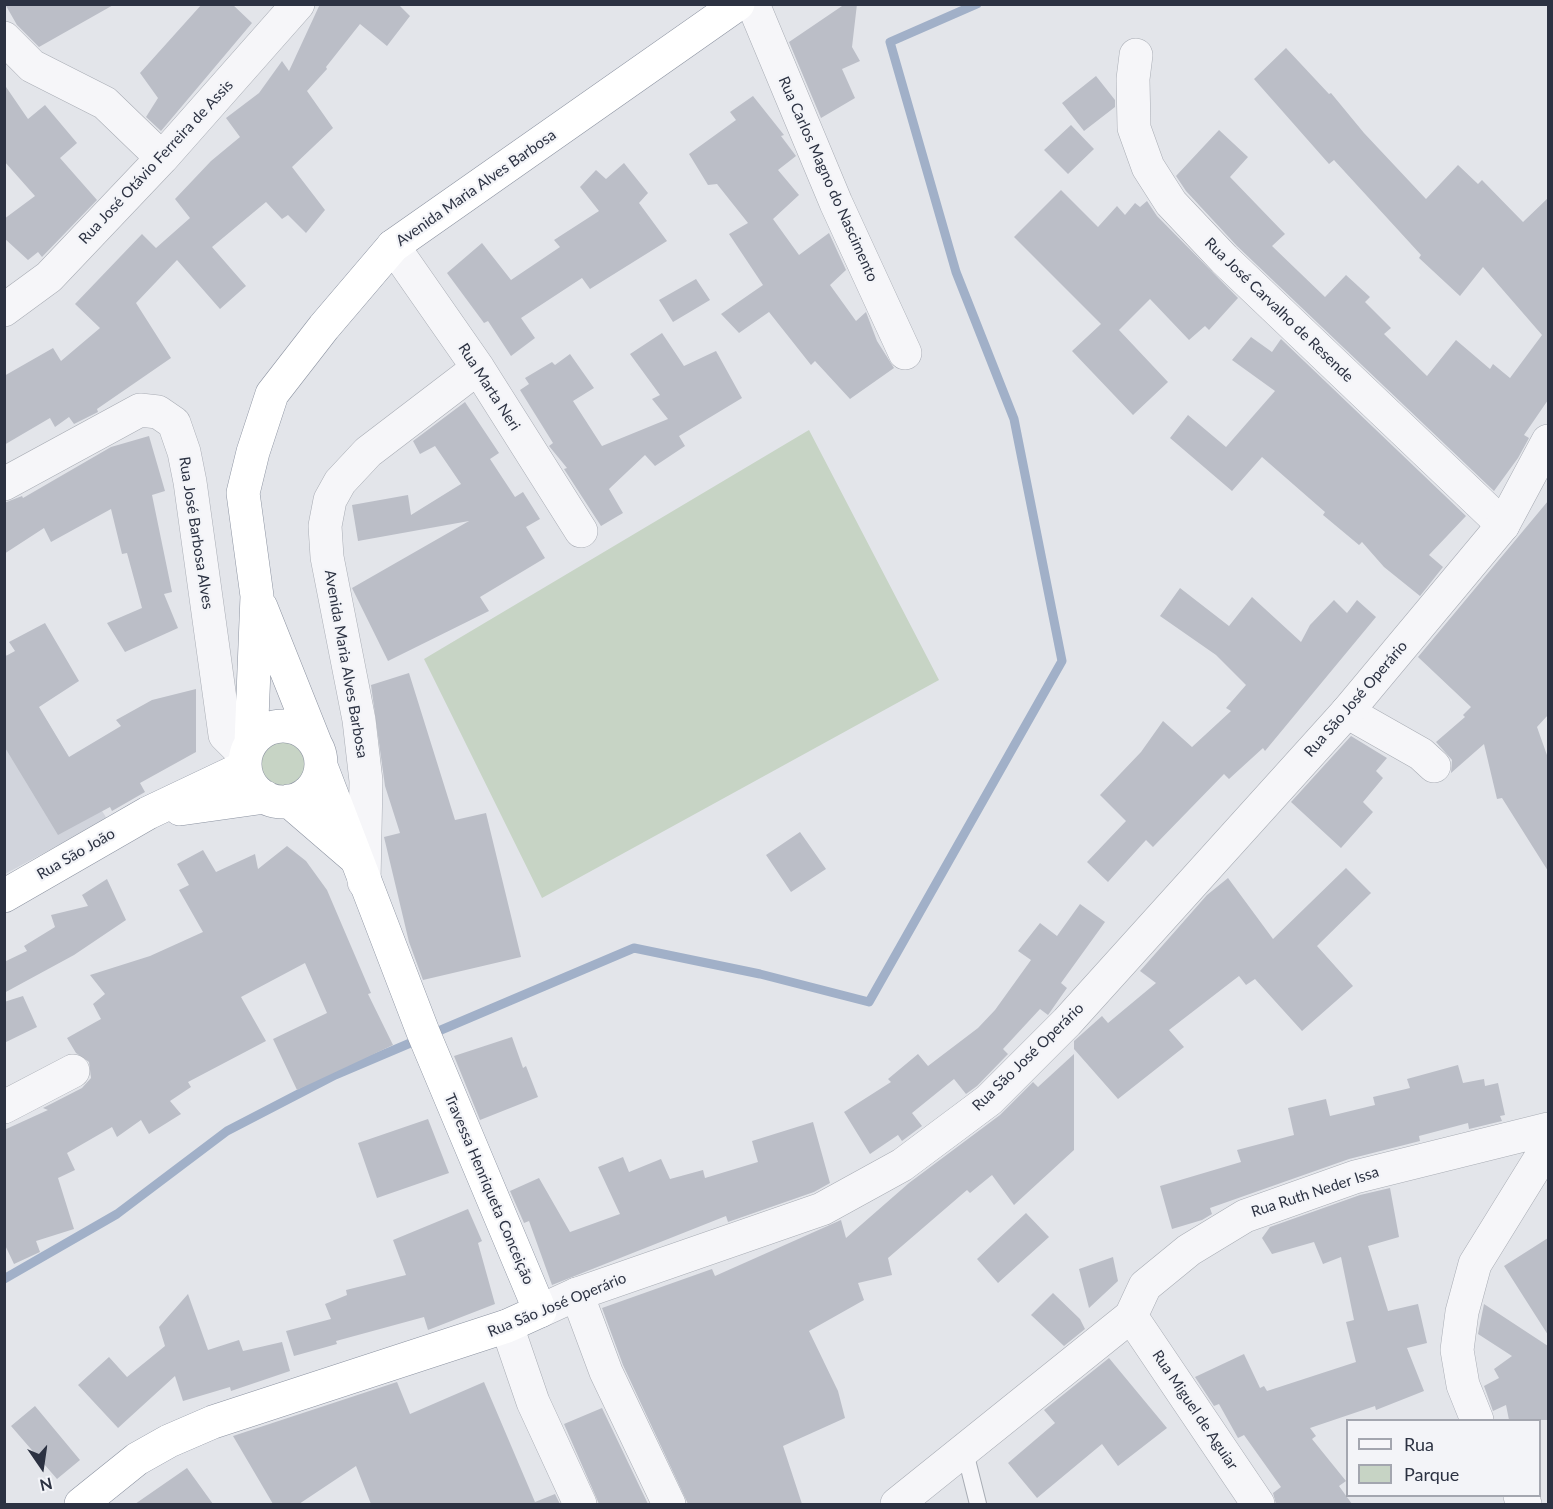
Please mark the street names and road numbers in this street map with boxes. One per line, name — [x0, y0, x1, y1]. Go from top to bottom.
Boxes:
street label: Rua Carlos Magno do Nascimento — [774, 74, 882, 284]
street label: Rua José Otávio Ferreira de Assis — [75, 76, 237, 248]
street label: Avenida Maria Alves Barbosa — [393, 126, 559, 250]
street label: Rua José Carvalho de Resende — [1201, 234, 1357, 386]
street label: Rua Marta Neri — [454, 340, 524, 434]
street label: Rua José Barbosa Alves — [175, 455, 217, 611]
street label: Avenida Maria Alves Barbosa — [321, 568, 371, 760]
street label: Rua São José Operário — [1301, 637, 1411, 761]
street label: Rua São João — [34, 824, 118, 884]
street label: Rua São José Operário — [969, 999, 1087, 1115]
street label: Travessa Henriqueta Conceição — [440, 1091, 538, 1287]
street label: Rua Ruth Neder Issa — [1249, 1163, 1381, 1221]
street label: Rua São José Operário — [485, 1269, 629, 1341]
street label: Rua Miguel de Aguiar — [1148, 1347, 1242, 1473]

